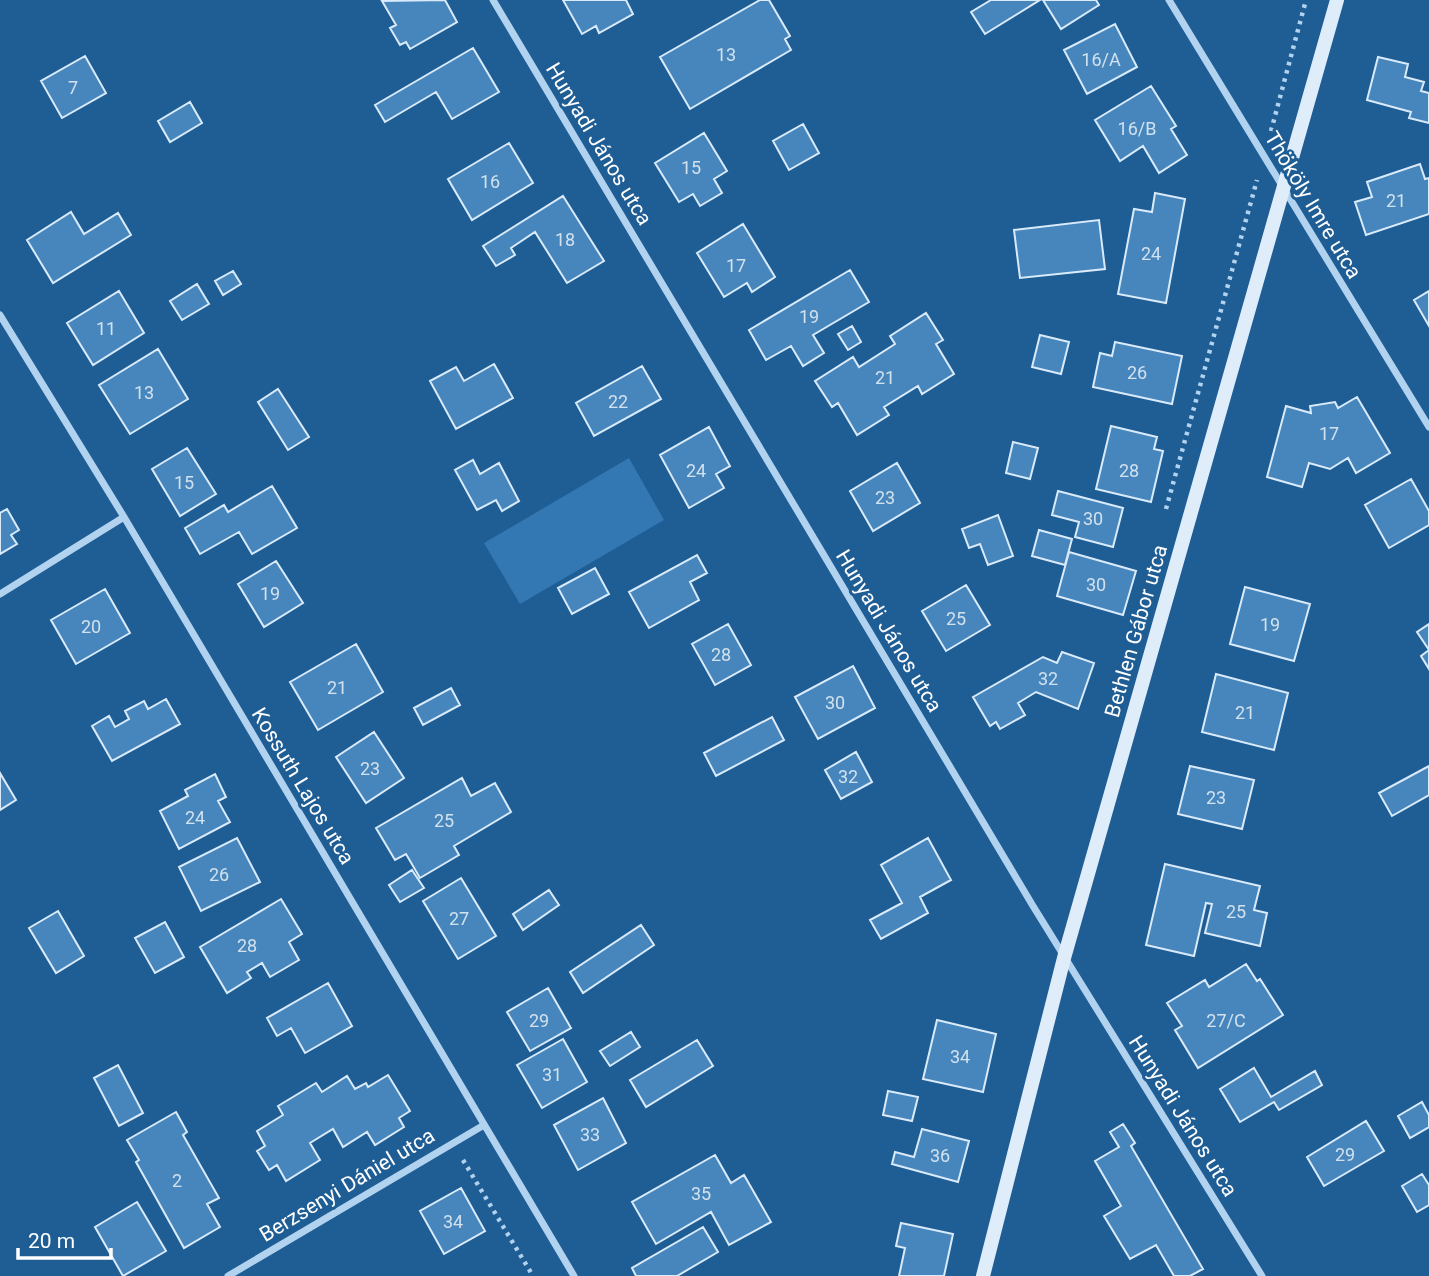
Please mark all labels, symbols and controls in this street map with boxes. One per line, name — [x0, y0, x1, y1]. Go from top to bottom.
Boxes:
house number: 13 — [716, 44, 736, 65]
house number: 16/A — [1081, 49, 1121, 70]
street label: Hunyadi János utca — [541, 59, 657, 229]
house number: 7 — [68, 77, 78, 98]
house number: 16/B — [1118, 118, 1156, 139]
street label: Thököly Imre utca — [1260, 127, 1366, 283]
house number: 15 — [681, 157, 701, 178]
house number: 16 — [480, 171, 500, 192]
house number: 21 — [1386, 190, 1406, 211]
house number: 18 — [555, 229, 575, 250]
house number: 24 — [1141, 243, 1161, 264]
house number: 17 — [726, 255, 746, 276]
house number: 19 — [799, 306, 819, 327]
house number: 11 — [96, 318, 116, 339]
house number: 26 — [1127, 362, 1147, 383]
house number: 21 — [875, 367, 895, 388]
house number: 13 — [134, 382, 154, 403]
house number: 22 — [608, 391, 628, 412]
house number: 17 — [1319, 423, 1339, 444]
house number: 24 — [686, 460, 706, 481]
house number: 28 — [1119, 460, 1139, 481]
house number: 15 — [174, 472, 194, 493]
house number: 23 — [875, 487, 895, 508]
house number: 30 — [1083, 508, 1103, 529]
street label: Bethlen Gábor utca — [1100, 542, 1172, 720]
street label: Hunyadi János utca — [831, 546, 947, 716]
house number: 30 — [1086, 574, 1106, 595]
house number: 19 — [260, 583, 280, 604]
house number: 25 — [946, 608, 966, 629]
house number: 19 — [1260, 614, 1280, 635]
house number: 20 — [81, 616, 101, 637]
house number: 28 — [711, 644, 731, 665]
house number: 32 — [1038, 668, 1058, 689]
house number: 21 — [327, 677, 347, 698]
house number: 30 — [825, 692, 845, 713]
house number: 21 — [1235, 702, 1255, 723]
street label: Kossuth Lajos utca — [247, 703, 359, 869]
house number: 23 — [360, 758, 380, 779]
house number: 32 — [838, 766, 858, 787]
house number: 23 — [1206, 787, 1226, 808]
house number: 24 — [185, 807, 205, 828]
house number: 25 — [434, 810, 454, 831]
house number: 26 — [209, 864, 229, 885]
house number: 25 — [1226, 901, 1246, 922]
house number: 27 — [449, 908, 469, 929]
house number: 28 — [237, 935, 257, 956]
house number: 29 — [529, 1010, 549, 1031]
house number: 27/C — [1206, 1010, 1246, 1031]
street label: Hunyadi János utca — [1124, 1031, 1242, 1201]
house number: 34 — [950, 1046, 970, 1067]
house number: 31 — [542, 1064, 562, 1085]
street label: Berzsenyi Dániel utca — [255, 1123, 439, 1247]
house number: 33 — [580, 1124, 600, 1145]
house number: 29 — [1335, 1144, 1355, 1165]
house number: 36 — [930, 1145, 950, 1166]
house number: 2 — [172, 1170, 182, 1191]
house number: 35 — [691, 1183, 711, 1204]
house number: 34 — [443, 1211, 463, 1232]
scale bar — [18, 1216, 110, 1260]
text: 20 m — [28, 1229, 75, 1253]

